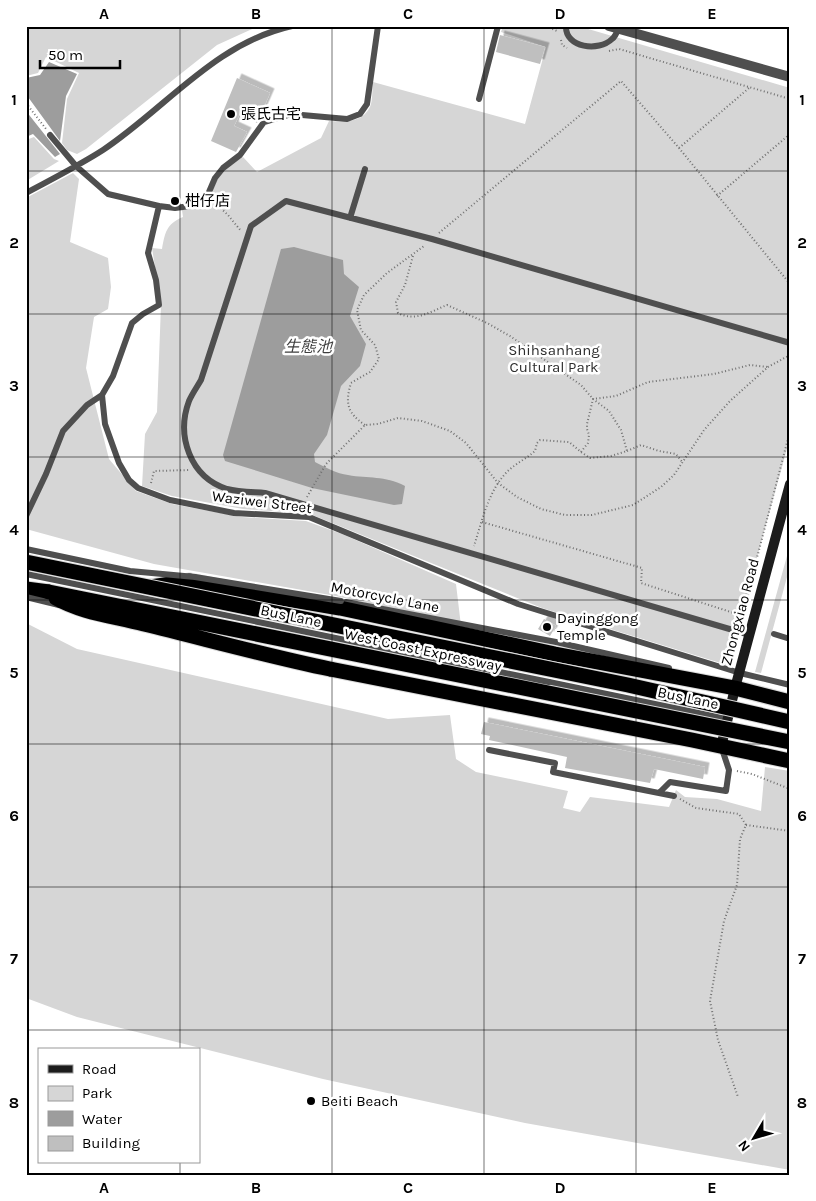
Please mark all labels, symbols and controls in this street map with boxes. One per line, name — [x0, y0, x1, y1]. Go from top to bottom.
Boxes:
text: A — [99, 4, 109, 23]
text: B — [251, 4, 261, 23]
text: C — [403, 4, 413, 23]
text: D — [555, 4, 566, 23]
text: E — [707, 4, 717, 23]
scale bar — [40, 38, 120, 70]
text: 50 m — [48, 46, 83, 64]
text: 1 — [11, 90, 17, 109]
text: 1 — [799, 90, 805, 109]
place label: 張氏古宅 — [241, 105, 301, 123]
marker: 張氏古宅 — [225, 108, 237, 120]
place label: 柑仔店 — [185, 192, 230, 210]
marker: 柑仔店 — [169, 195, 181, 207]
text: 2 — [9, 233, 19, 252]
text: 2 — [797, 233, 807, 252]
water label: 生態池 — [284, 337, 334, 356]
park label: Shihsanhang Cultural Park — [508, 341, 600, 376]
text: 3 — [9, 376, 19, 395]
text: 3 — [797, 376, 807, 395]
street label: Waziwei Street — [211, 487, 313, 517]
text: 4 — [9, 520, 19, 539]
text: 4 — [797, 520, 807, 539]
street label: Zhongxiao Road — [717, 556, 763, 668]
street label: Motorcycle Lane — [329, 578, 441, 616]
street label: Bus Lane — [259, 601, 323, 631]
place label: Dayinggong Temple — [557, 609, 639, 644]
marker: Dayinggong Temple — [541, 621, 553, 633]
street label: West Coast Expressway — [343, 625, 503, 675]
text: 5 — [9, 663, 19, 682]
text: 5 — [797, 663, 807, 682]
street label: Bus Lane — [656, 683, 720, 713]
text: 6 — [9, 806, 19, 825]
text: 6 — [797, 806, 807, 825]
text: 7 — [10, 949, 18, 968]
text: 7 — [798, 949, 806, 968]
legend — [38, 1048, 200, 1164]
text: Road — [82, 1060, 117, 1078]
text: Park — [82, 1084, 112, 1102]
place label: Beiti Beach — [321, 1092, 398, 1110]
text: 8 — [9, 1093, 19, 1112]
text: 8 — [797, 1093, 807, 1112]
marker: Beiti Beach — [305, 1095, 317, 1107]
text: Water — [82, 1110, 123, 1128]
north arrow — [728, 1114, 778, 1164]
text: Building — [82, 1134, 140, 1152]
text: N — [734, 1137, 754, 1155]
text: A — [99, 1178, 109, 1197]
text: B — [251, 1178, 261, 1197]
text: C — [403, 1178, 413, 1197]
text: D — [555, 1178, 566, 1197]
text: E — [707, 1178, 717, 1197]

